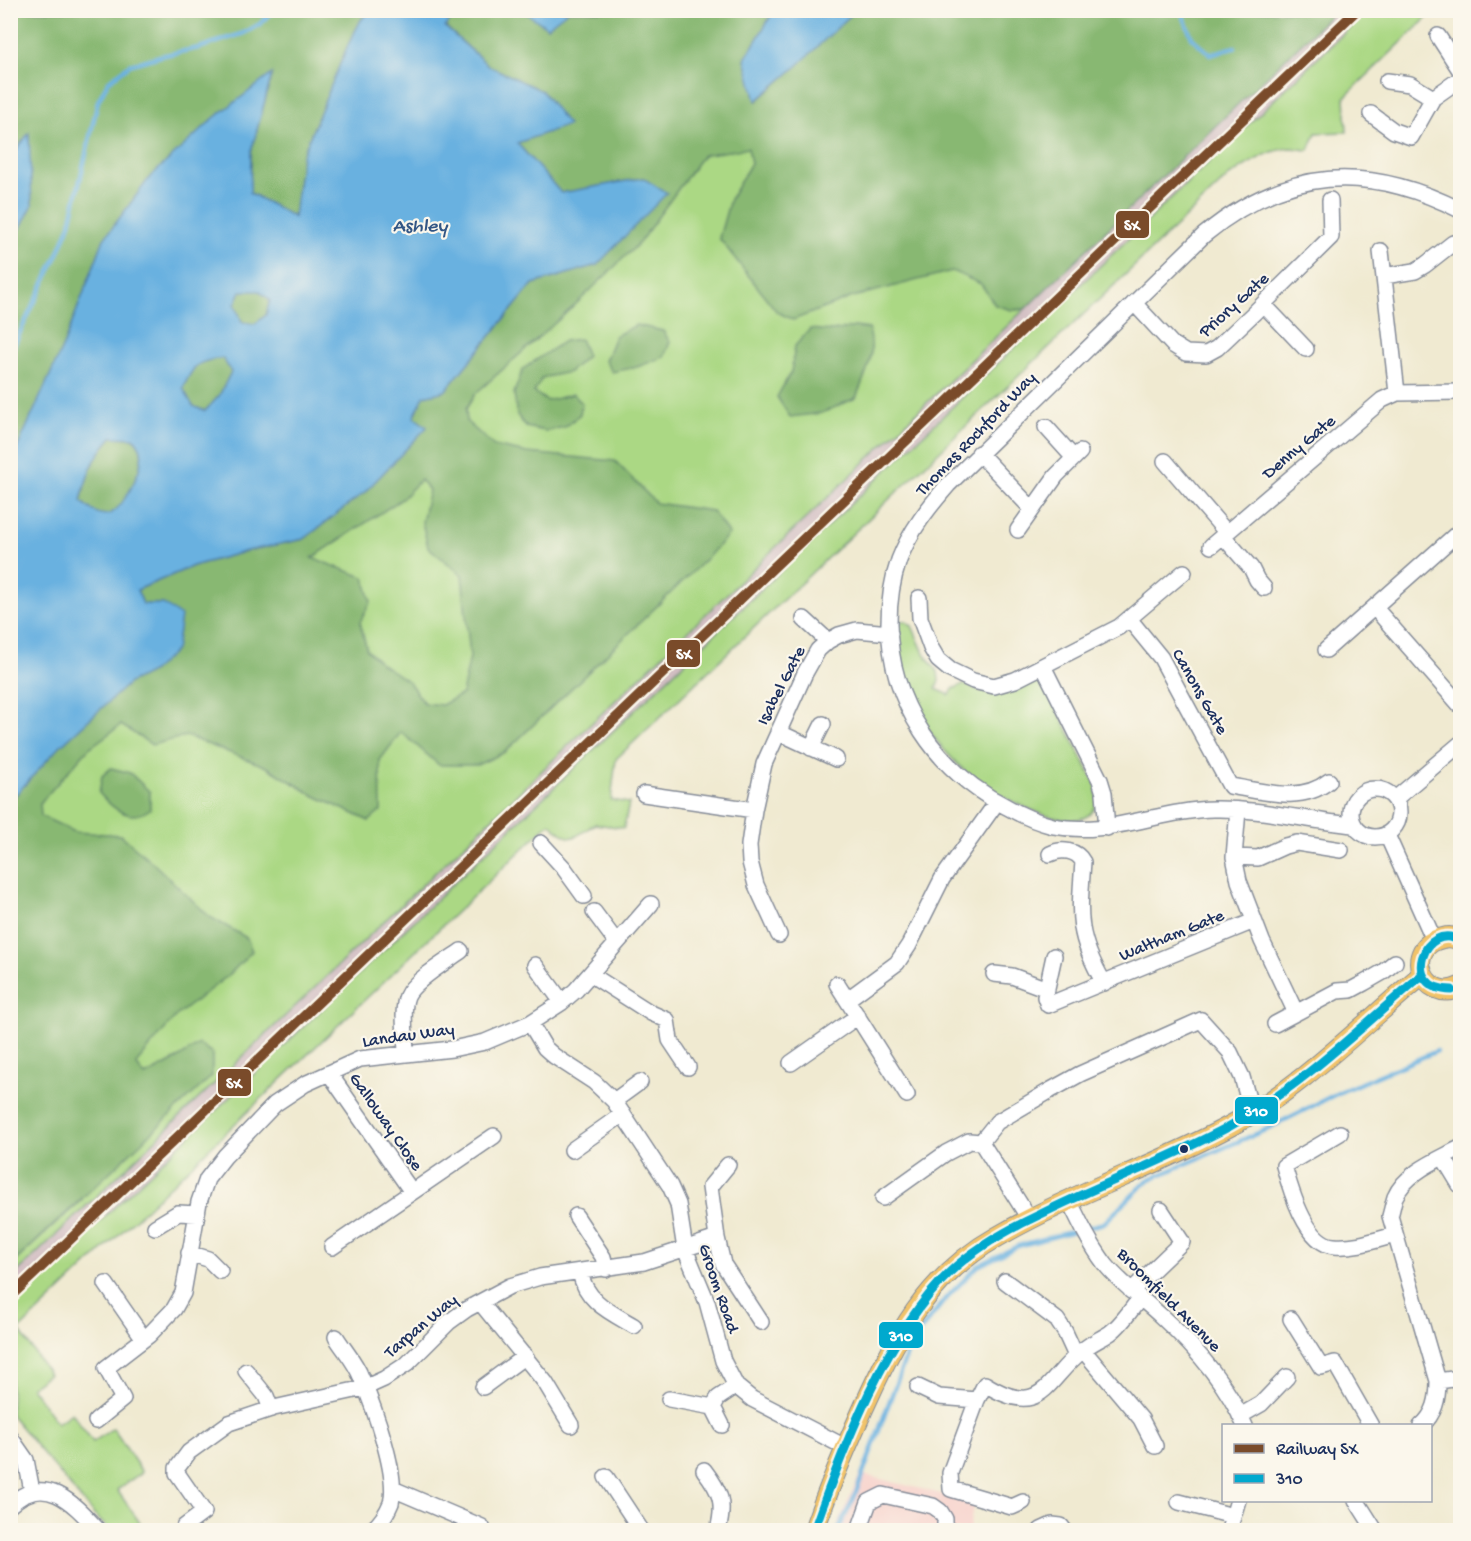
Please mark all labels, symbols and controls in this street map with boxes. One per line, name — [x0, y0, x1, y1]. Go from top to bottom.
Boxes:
line badge: SX — [1115, 210, 1150, 239]
water label: Ashley — [393, 216, 448, 239]
text: SX — [1124, 218, 1141, 237]
street label: Priory Gate — [1195, 268, 1275, 343]
street label: Thomas Rochford Way — [911, 368, 1042, 502]
street label: Denny Gate — [1258, 411, 1341, 485]
line badge: SX — [666, 639, 701, 668]
street label: Isabel Gate — [753, 642, 811, 729]
street label: Canons Gate — [1166, 646, 1232, 739]
text: SX — [676, 647, 693, 666]
street label: Waltham Gate — [1116, 905, 1228, 967]
street label: Landau Way — [361, 1020, 456, 1053]
line badge: SX — [217, 1068, 252, 1097]
street label: Galloway Close — [343, 1069, 427, 1176]
text: SX — [226, 1076, 243, 1095]
line badge: 310 — [1234, 1096, 1279, 1125]
text: 310 — [1243, 1104, 1268, 1123]
unlabelled marker — [1178, 1143, 1190, 1155]
street label: Groom Road — [693, 1242, 743, 1337]
street label: Broomfield Avenue — [1111, 1244, 1225, 1358]
street label: Tarpan Way — [380, 1290, 463, 1364]
line badge: 310 — [878, 1321, 924, 1349]
text: 310 — [888, 1329, 913, 1348]
legend — [1222, 1424, 1432, 1502]
text: Railway SX — [1276, 1440, 1360, 1461]
text: 310 — [1275, 1470, 1303, 1491]

